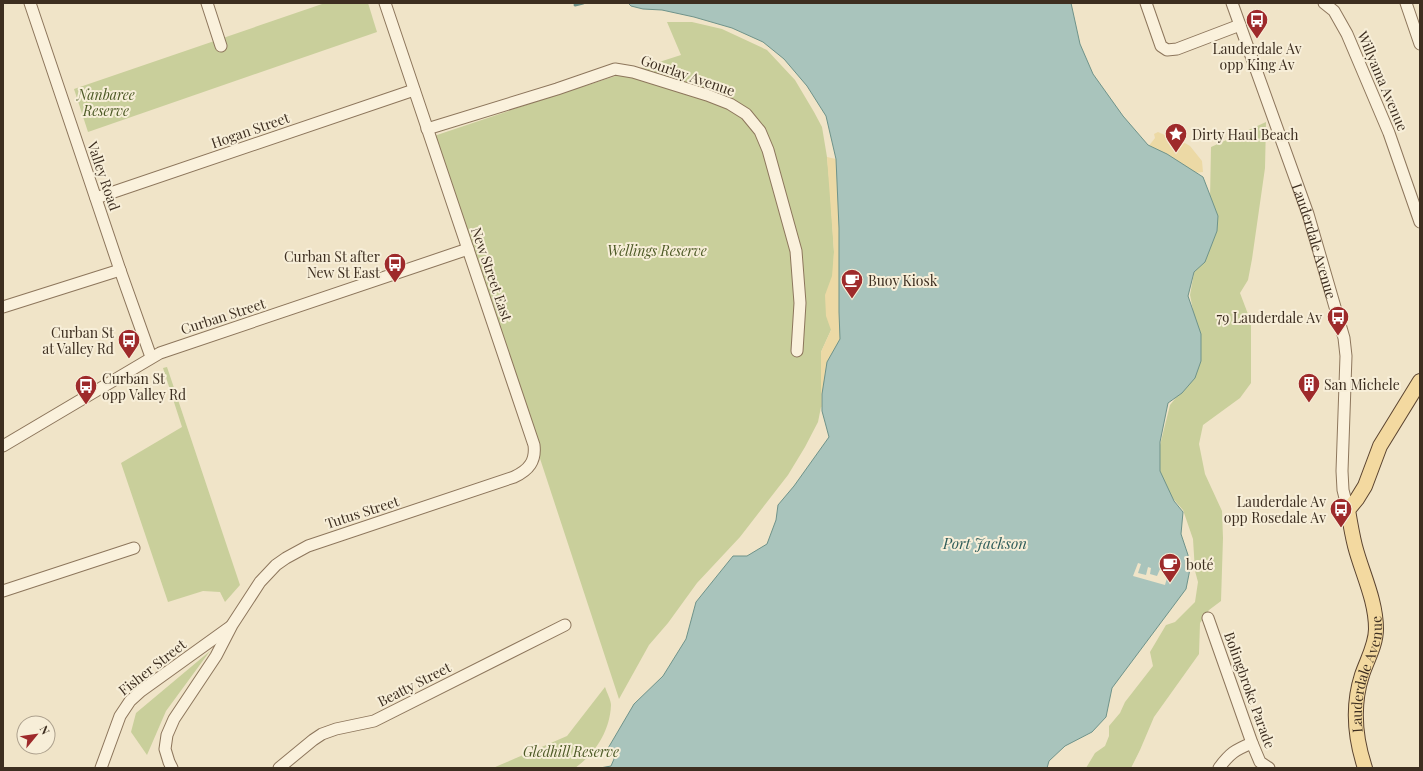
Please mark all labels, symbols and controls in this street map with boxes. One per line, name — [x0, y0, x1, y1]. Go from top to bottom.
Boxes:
bus stop icon: Lauderdale Av opp King Av — [1244, 7, 1270, 40]
street label: Willyama Avenue — [1353, 27, 1413, 134]
place label: Lauderdale Av opp King Av — [1212, 39, 1302, 74]
street label: Gourlay Avenue — [638, 50, 738, 100]
park label: Nanbaree Reserve — [75, 85, 135, 120]
street label: Hogan Street — [208, 107, 293, 152]
place icon: Dirty Haul Beach — [1163, 121, 1189, 154]
place label: Dirty Haul Beach — [1192, 125, 1299, 144]
street label: Valley Road — [83, 138, 125, 213]
street label: Lauderdale Avenue — [1288, 180, 1342, 301]
street label: New Street East — [467, 225, 517, 324]
park label: Wellings Reserve — [607, 241, 707, 260]
place label: Curban St after New St East — [284, 247, 381, 282]
bus stop icon: Curban St after New St East — [382, 251, 408, 284]
cafe icon: Buoy Kiosk — [839, 267, 865, 300]
place label: Buoy Kiosk — [868, 271, 938, 290]
street label: Curban Street — [178, 293, 269, 339]
bus stop icon: 79 Lauderdale Av — [1325, 304, 1351, 337]
place label: 79 Lauderdale Av — [1216, 308, 1322, 327]
place label: Curban St at Valley Rd — [42, 323, 115, 358]
bus stop icon: Curban St at Valley Rd — [116, 327, 142, 360]
place label: Curban St opp Valley Rd — [102, 369, 186, 404]
building icon: San Michele — [1296, 371, 1322, 404]
bus stop icon: Curban St opp Valley Rd — [73, 373, 99, 406]
place label: San Michele — [1324, 375, 1400, 394]
street label: Tutus Street — [323, 491, 402, 533]
place label: Lauderdale Av opp Rosedale Av — [1224, 492, 1326, 527]
bus stop icon: Lauderdale Av opp Rosedale Av — [1328, 496, 1354, 529]
water label: Port Jackson — [942, 533, 1027, 553]
cafe icon: boté — [1157, 551, 1183, 584]
place label: boté — [1186, 555, 1214, 574]
street label: Lauderdale Avenue — [1346, 615, 1386, 734]
street label: Bolingbroke Parade — [1220, 629, 1280, 751]
street label: Fisher Street — [114, 634, 190, 699]
street label: Beatty Street — [374, 657, 455, 711]
north arrow — [16, 715, 56, 755]
text: N — [37, 723, 54, 737]
park label: Gledhill Reserve — [523, 742, 619, 761]

